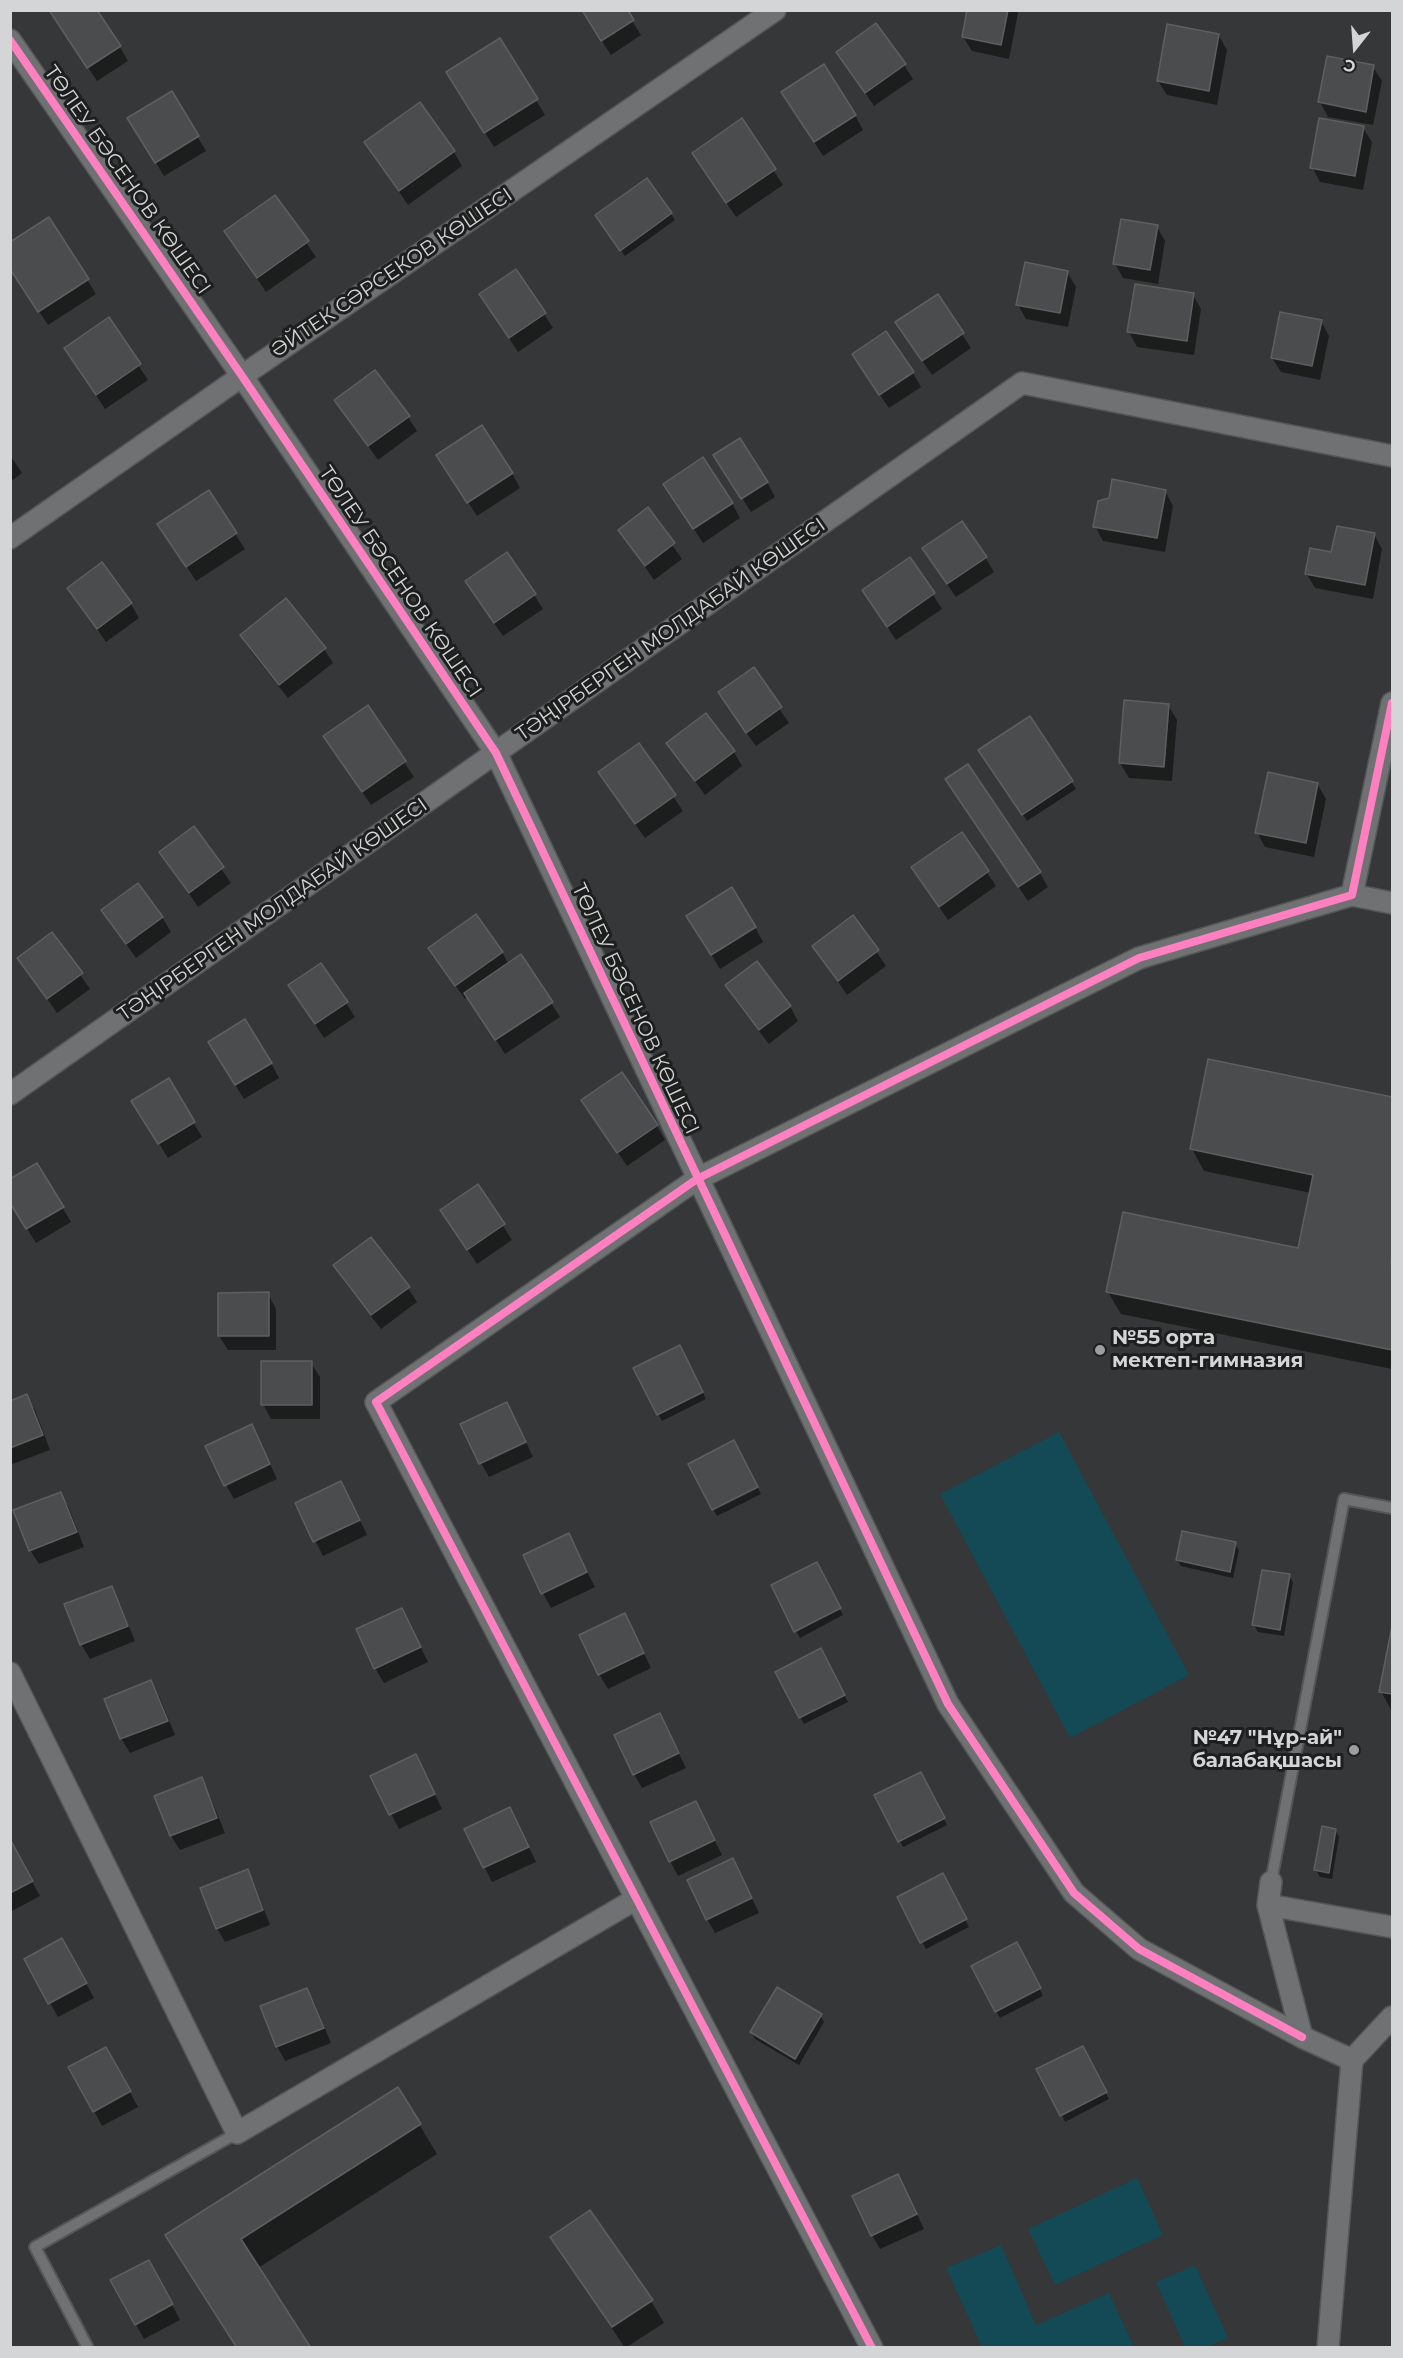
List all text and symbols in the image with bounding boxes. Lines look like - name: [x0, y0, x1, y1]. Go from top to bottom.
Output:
- north arrow: [1325, 18, 1385, 78]
- text: С: [1341, 55, 1358, 76]
- street label: ТӨЛЕУ БӘСЕНОВ КӨШЕСІ: [39, 61, 215, 299]
- street label: ӘЙТЕК СӘРСЕКОВ КӨШЕСІ: [267, 183, 517, 363]
- street label: ТӨЛЕУ БӘСЕНОВ КӨШЕСІ: [313, 462, 487, 702]
- street label: ТӘҢІРБЕРГЕН МОЛДАБАЙ КӨШЕСІ: [512, 513, 830, 747]
- street label: ТӘҢІРБЕРГЕН МОЛДАБАЙ КӨШЕСІ: [114, 793, 432, 1027]
- street label: ТӨЛЕУ БӘСЕНОВ КӨШЕСІ: [566, 880, 704, 1138]
- place label: №55 орта мектеп-гимназия: [1112, 1326, 1303, 1373]
- marker: №55 орта мектеп-гимназия: [1093, 1343, 1107, 1357]
- place label: №47 "Нұр-ай" балабақшасы: [1193, 1726, 1342, 1773]
- marker: №47 "Нұр-ай" балабақшасы: [1347, 1743, 1361, 1757]

